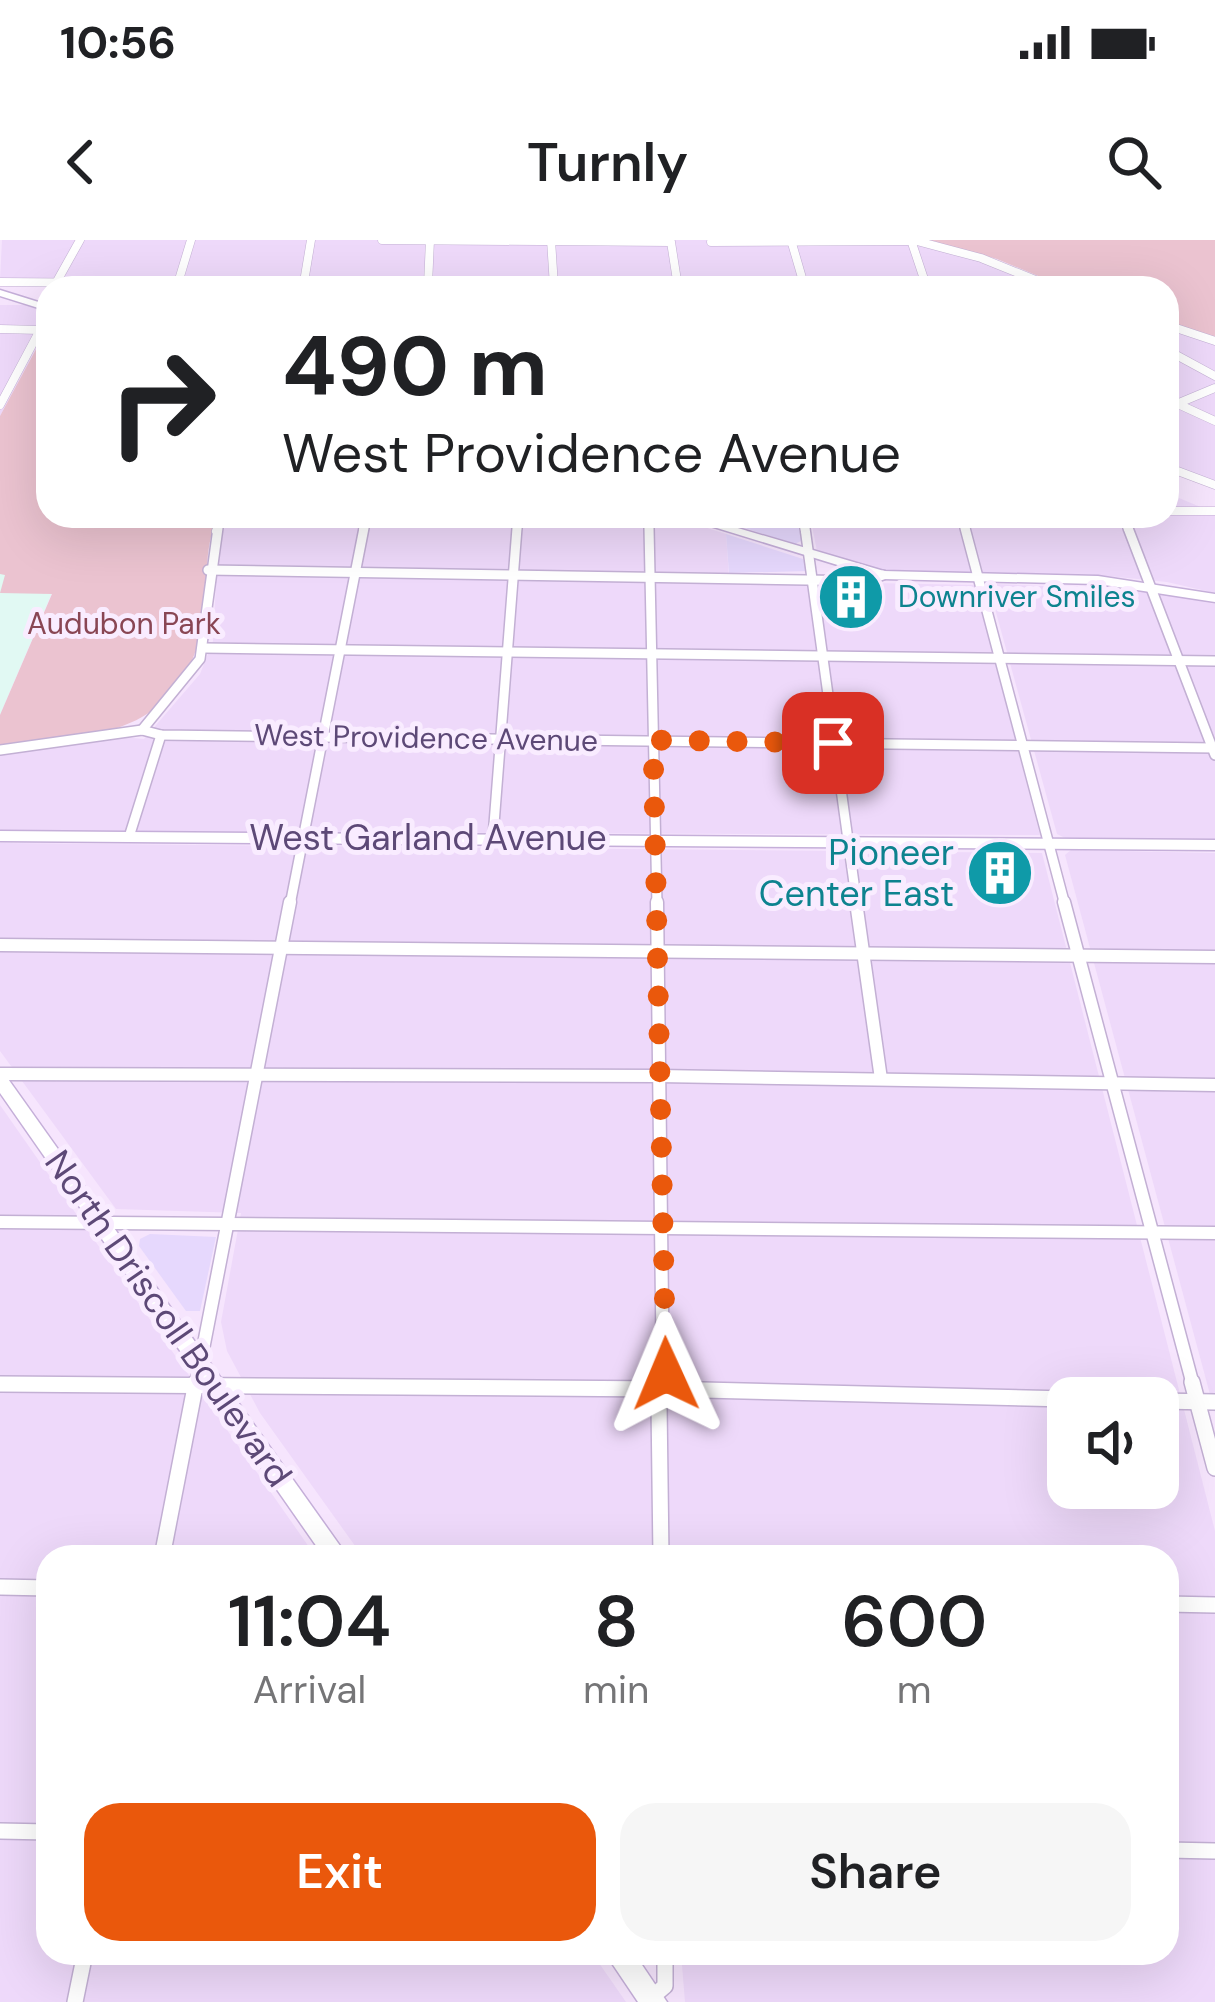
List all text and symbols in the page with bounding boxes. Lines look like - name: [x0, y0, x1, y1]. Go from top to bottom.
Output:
- text: 10:56: [60, 13, 176, 72]
- text: Turnly: [527, 127, 688, 198]
- icon: back: [48, 129, 114, 195]
- icon: search: [1101, 129, 1167, 195]
- text: 490 m: [282, 312, 548, 421]
- icon: right: [84, 324, 240, 480]
- text: West Providence Avenue: [282, 418, 901, 489]
- building icon: Downriver Smiles: [816, 562, 886, 632]
- place label: Downriver Smiles: [898, 577, 1136, 616]
- park label: Audubon Park: [27, 604, 221, 643]
- pin: [782, 692, 884, 794]
- icon: arrive: [800, 710, 866, 776]
- street label: West Providence Avenue: [254, 715, 598, 760]
- street label: West Garland Avenue: [249, 814, 607, 861]
- place label: Pioneer Center East: [759, 829, 954, 917]
- building icon: Pioneer Center East: [965, 838, 1035, 908]
- street label: North Driscoll Boulevard: [34, 1141, 303, 1496]
- position arrow: [603, 1311, 729, 1437]
- map controls: [1047, 1377, 1179, 1509]
- button: sound: [1047, 1377, 1179, 1509]
- text: 11:04: [228, 1575, 391, 1668]
- text: 8: [594, 1575, 639, 1668]
- text: 600: [841, 1575, 987, 1668]
- text: Arrival: [253, 1664, 366, 1715]
- text: min: [583, 1664, 649, 1715]
- text: m: [897, 1664, 932, 1715]
- button: Exit: [84, 1803, 596, 1941]
- button: Share: [620, 1803, 1131, 1941]

